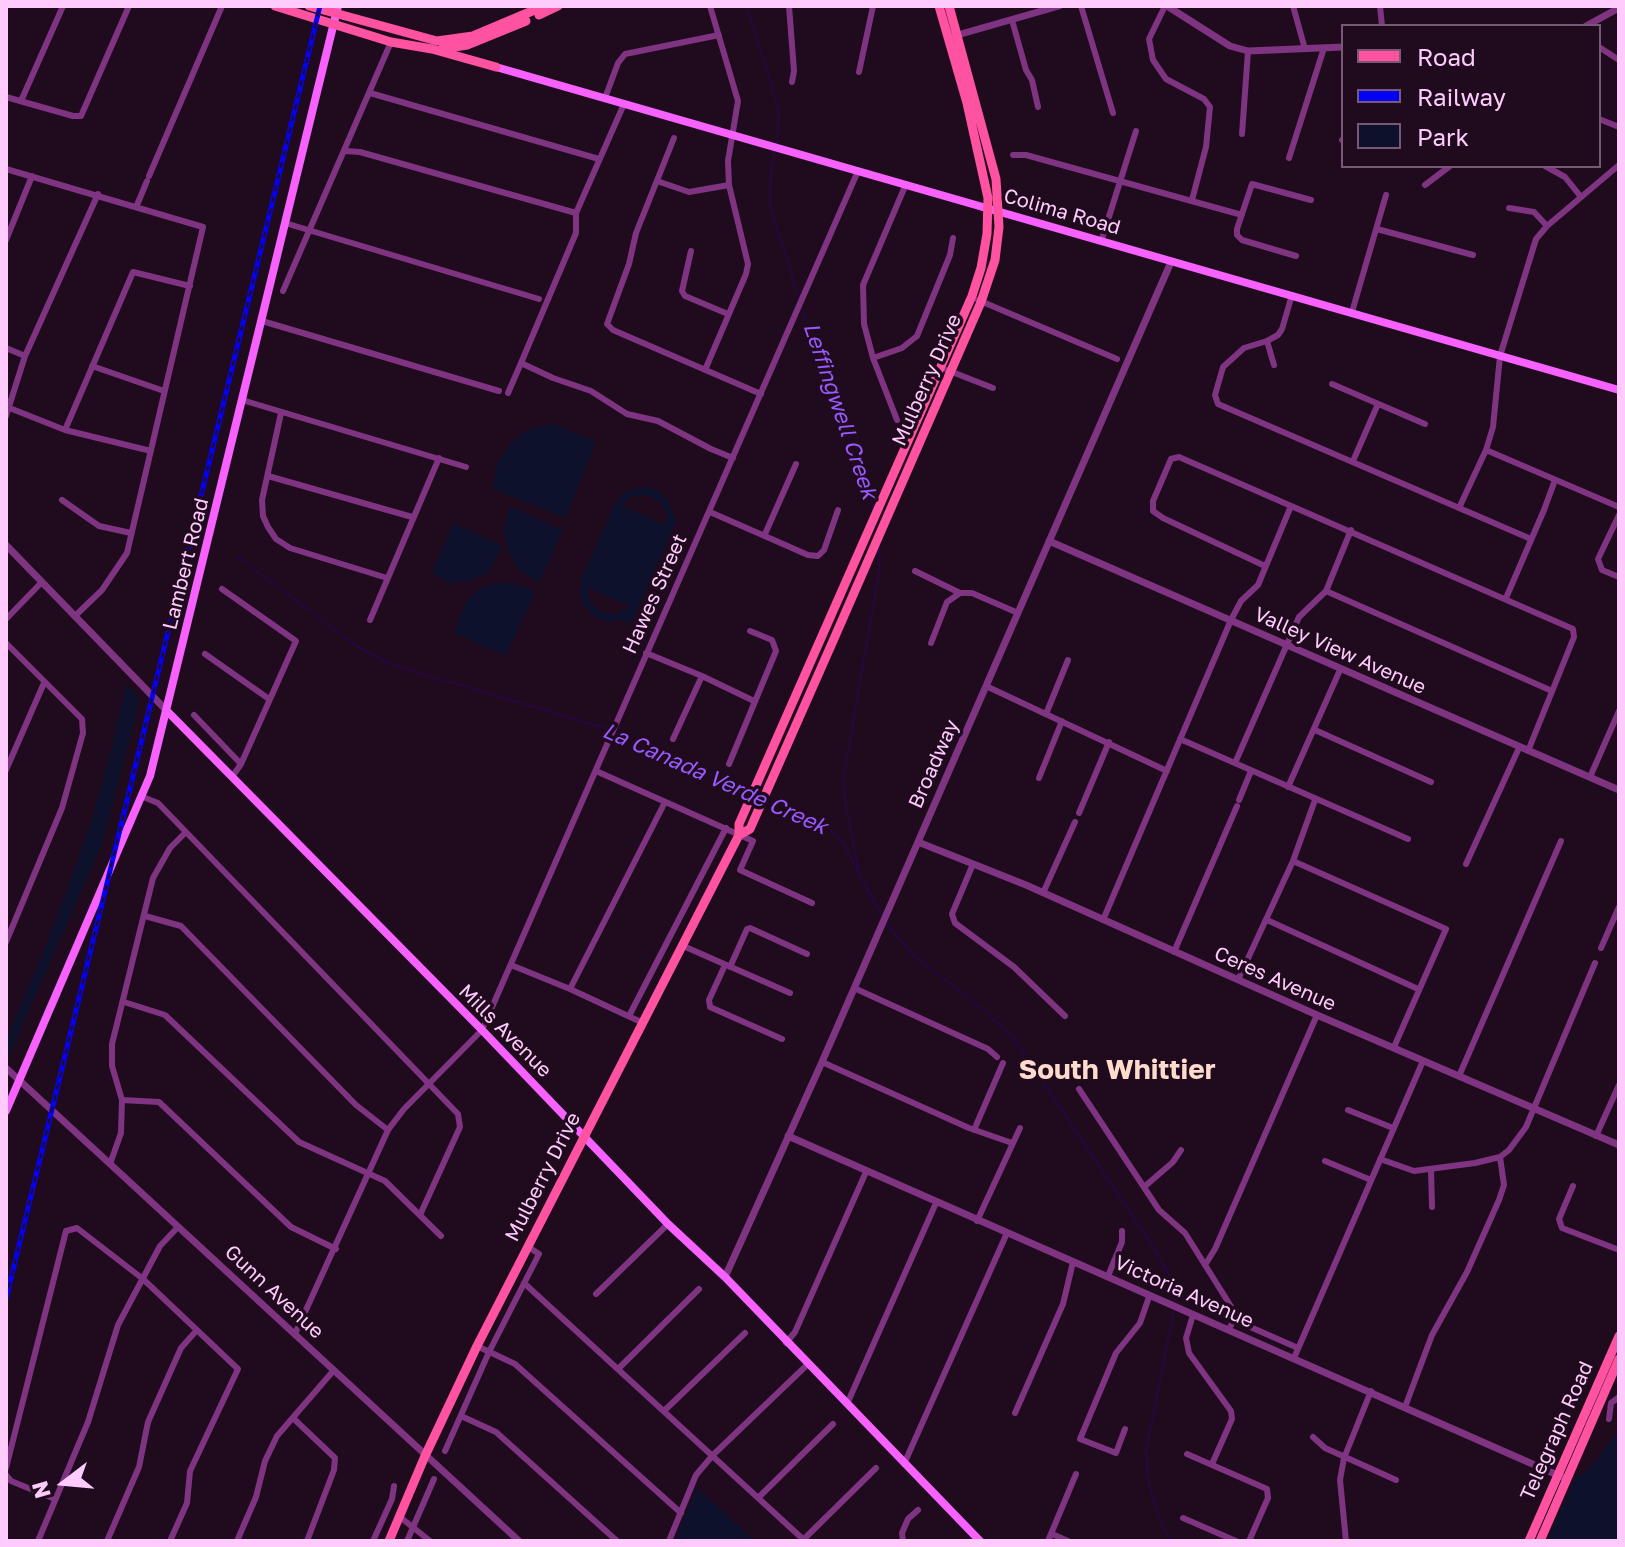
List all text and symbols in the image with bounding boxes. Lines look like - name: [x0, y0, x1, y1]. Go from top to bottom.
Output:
- legend: [1341, 24, 1601, 168]
- text: Road: [1417, 42, 1476, 71]
- text: Railway: [1417, 82, 1506, 111]
- text: Park: [1417, 122, 1469, 151]
- street label: Colima Road: [1001, 184, 1123, 240]
- street label: Mulberry Drive: [887, 310, 967, 450]
- water label: Leffingwell Creek: [797, 319, 883, 503]
- street label: Lambert Road: [158, 496, 214, 632]
- street label: Hawes Street: [618, 530, 692, 658]
- street label: Valley View Avenue: [1250, 602, 1430, 700]
- street label: Broadway: [904, 716, 964, 812]
- water label: La Canada Verde Creek: [599, 718, 831, 840]
- street label: Ceres Avenue: [1210, 941, 1340, 1017]
- street label: Mills Avenue: [454, 980, 556, 1082]
- district label: South Whittier: [1018, 1053, 1216, 1087]
- street label: Mulberry Drive: [500, 1108, 586, 1246]
- street label: Gunn Avenue: [220, 1240, 328, 1344]
- street label: Victoria Avenue: [1111, 1251, 1257, 1333]
- street label: Telegraph Road: [1516, 1358, 1598, 1504]
- north arrow: [24, 1443, 104, 1523]
- text: N: [25, 1478, 56, 1502]

